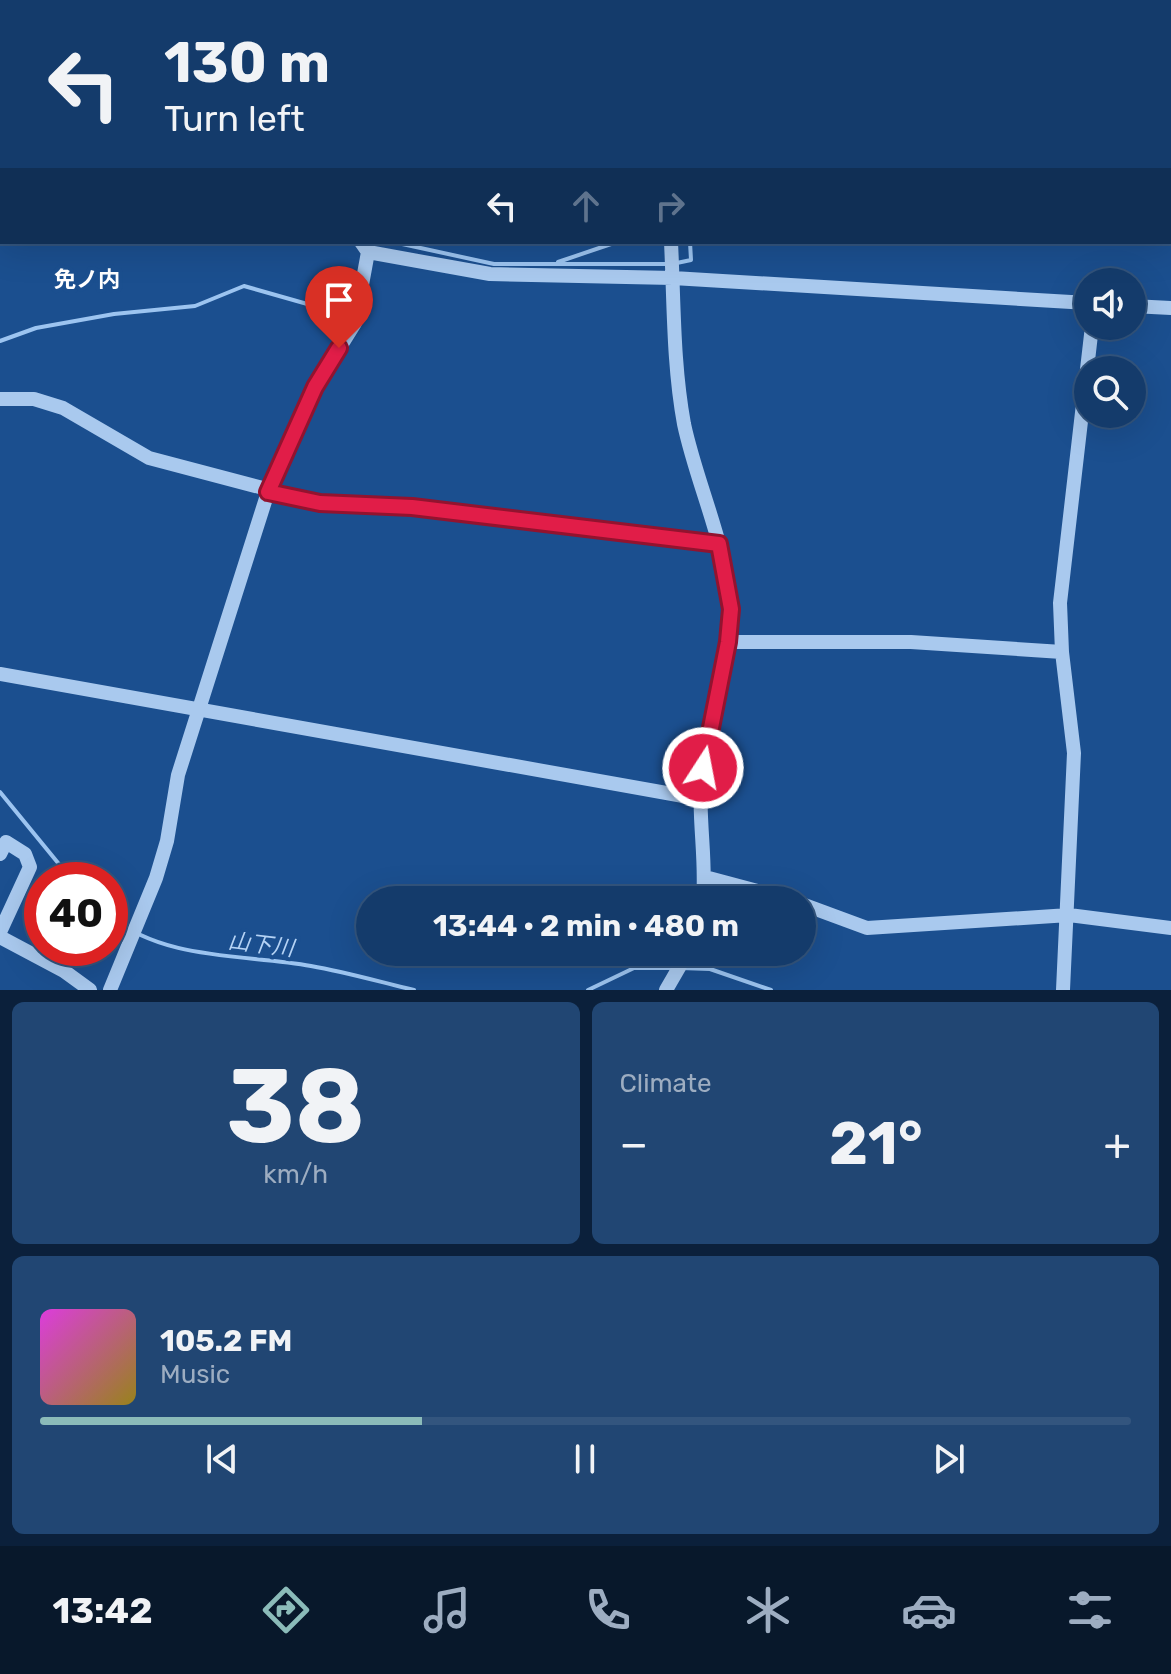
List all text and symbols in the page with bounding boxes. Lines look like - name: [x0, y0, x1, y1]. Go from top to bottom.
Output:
- text: 130 m: [164, 30, 330, 96]
- icon: left: [32, 32, 136, 136]
- text: Turn left: [164, 97, 305, 140]
- icon: left: [480, 184, 524, 228]
- icon: ahead: [564, 184, 608, 228]
- icon: right: [648, 184, 692, 228]
- district label: 免ノ内: [54, 266, 120, 293]
- pin: [305, 266, 373, 348]
- map controls: [1074, 268, 1146, 428]
- button: sound: [1074, 268, 1146, 340]
- icon: arrive: [317, 278, 361, 322]
- button: search: [1074, 356, 1146, 428]
- position arrow: [661, 726, 745, 810]
- speed limit sign: 40: [24, 862, 128, 966]
- text: 13:44 · 2 min · 480 m: [433, 908, 739, 944]
- water label: 山下川: [227, 927, 297, 962]
- text: 38: [226, 1045, 365, 1168]
- text: Climate: [620, 1068, 712, 1099]
- text: 21°: [829, 1108, 923, 1179]
- text: −: [620, 1118, 648, 1170]
- text: +: [1104, 1118, 1131, 1170]
- text: km/h: [263, 1159, 328, 1190]
- text: 105.2 FM: [160, 1323, 292, 1359]
- text: Music: [160, 1359, 230, 1390]
- icon: previous: [200, 1437, 244, 1481]
- icon: pause: [563, 1437, 607, 1481]
- icon: next: [927, 1437, 971, 1481]
- icon: directions: [258, 1582, 314, 1638]
- icon: music: [419, 1582, 475, 1638]
- icon: phone: [580, 1582, 636, 1638]
- icon: climate: [740, 1582, 796, 1638]
- icon: car: [901, 1582, 957, 1638]
- icon: filters: [1062, 1582, 1118, 1638]
- text: 13:42: [52, 1589, 153, 1632]

